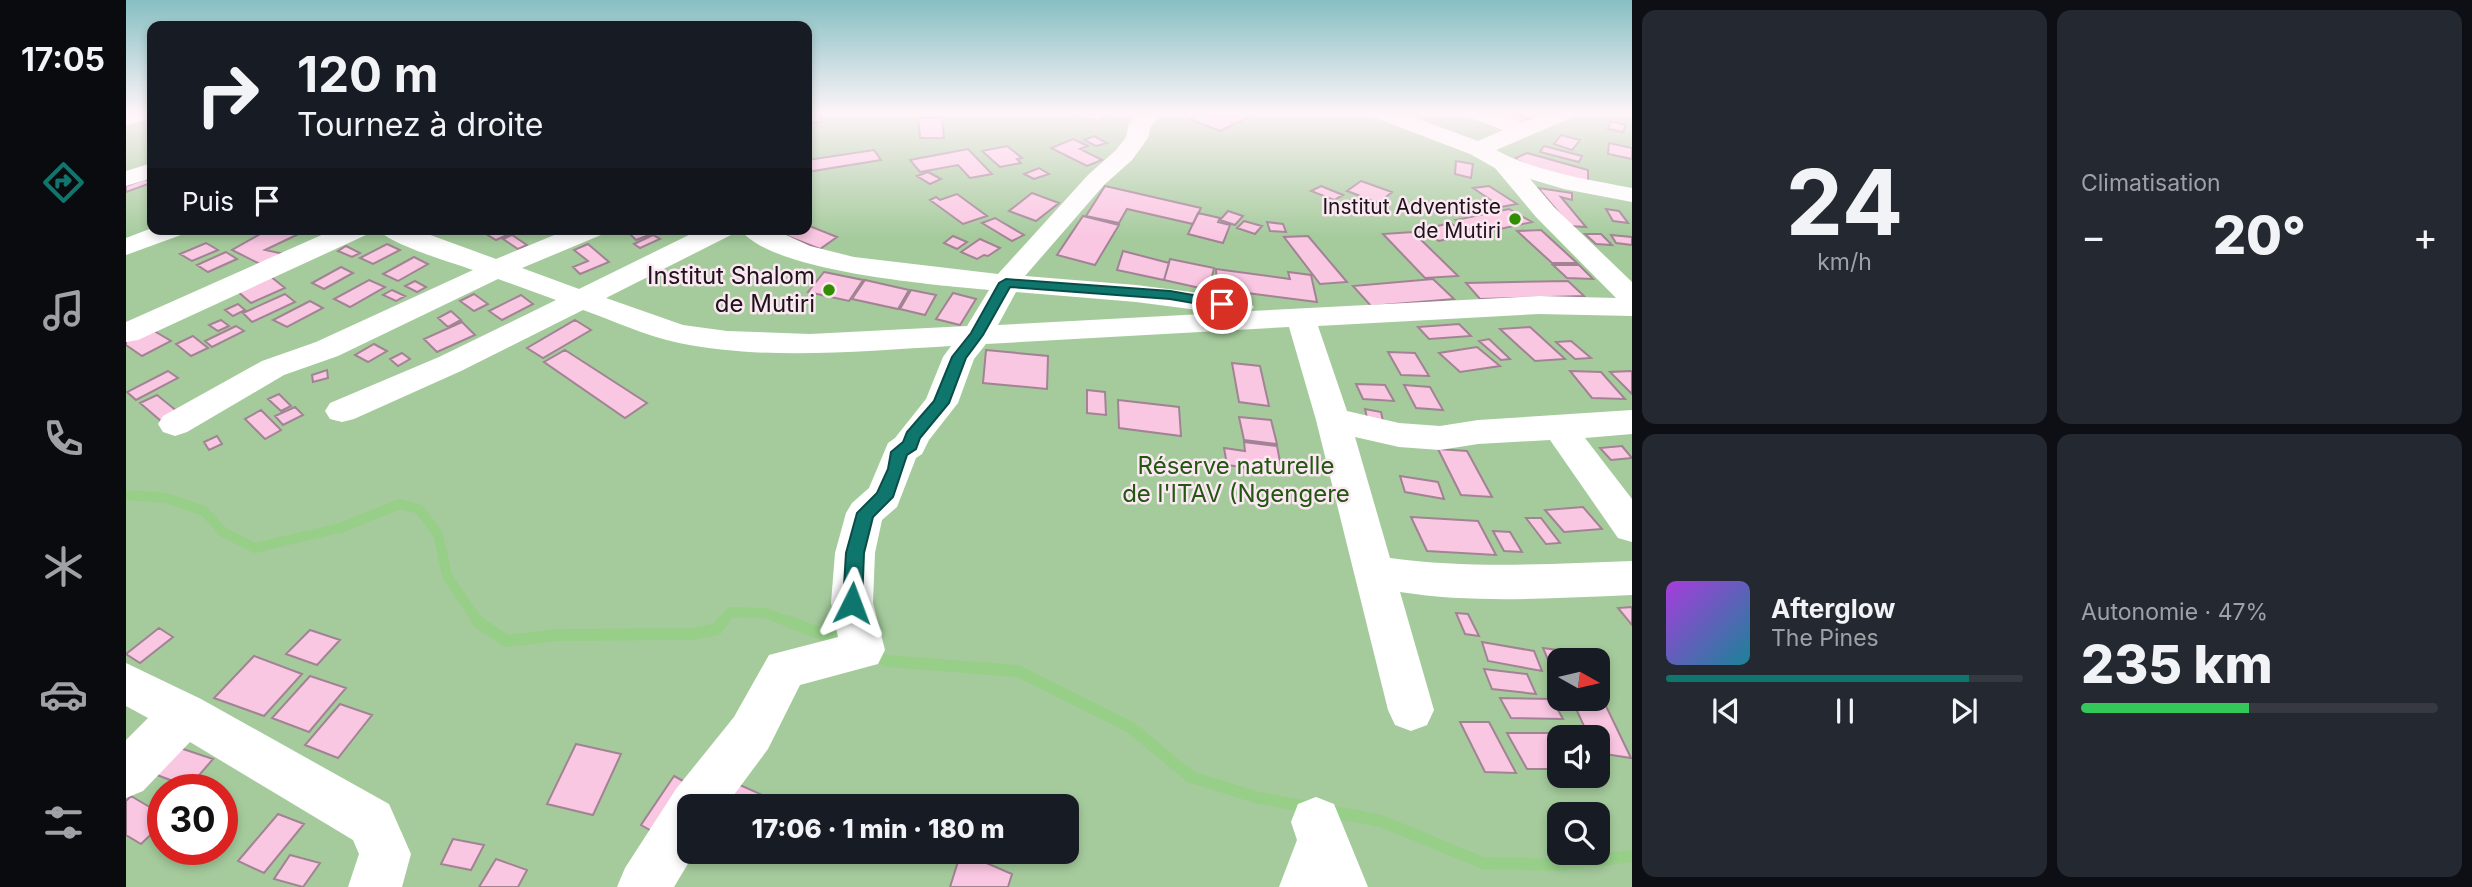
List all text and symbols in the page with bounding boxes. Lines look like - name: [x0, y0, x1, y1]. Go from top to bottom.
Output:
- text: 17:05: [21, 40, 105, 79]
- text: 120 m: [297, 45, 438, 104]
- icon: right: [182, 49, 273, 140]
- text: Tournez à droite: [297, 105, 543, 144]
- text: 24: [1786, 147, 1903, 257]
- icon: directions: [39, 158, 88, 207]
- text: Climatisation: [2081, 169, 2221, 197]
- icon: arrive: [248, 182, 286, 220]
- text: Puis: [182, 186, 234, 217]
- place label: Institut Adventiste de Mutiri: [1322, 194, 1501, 243]
- text: 20°: [2213, 204, 2306, 267]
- marker: Institut Adventiste de Mutiri: [1507, 211, 1523, 227]
- text: −: [2081, 213, 2106, 259]
- text: +: [2413, 213, 2438, 259]
- text: km/h: [1817, 248, 1872, 276]
- place label: Institut Shalom de Mutiri: [647, 261, 815, 318]
- pin: [1192, 274, 1252, 334]
- marker: Institut Shalom de Mutiri: [821, 282, 837, 298]
- icon: arrive: [1203, 285, 1241, 323]
- icon: music: [39, 286, 88, 335]
- icon: phone: [39, 414, 88, 463]
- park label: Réserve naturelle de l'ITAV (Ngengere: [1122, 451, 1350, 508]
- icon: climate: [39, 542, 88, 591]
- position arrow: [815, 566, 889, 640]
- text: Afterglow: [1771, 593, 1895, 624]
- text: Autonomie · 47%: [2081, 598, 2268, 626]
- text: The Pines: [1771, 624, 1879, 652]
- text: 235 km: [2081, 633, 2273, 696]
- north arrow: [1547, 648, 1610, 710]
- map controls: [1547, 648, 1610, 865]
- icon: car: [39, 670, 88, 719]
- icon: previous: [1707, 692, 1745, 730]
- icon: pause: [1826, 692, 1864, 730]
- icon: next: [1945, 692, 1983, 730]
- button: sound: [1547, 725, 1610, 788]
- speed limit sign: 30: [147, 774, 238, 865]
- icon: filters: [39, 798, 88, 847]
- button: search: [1547, 802, 1610, 865]
- text: 17:06 · 1 min · 180 m: [751, 813, 1005, 844]

